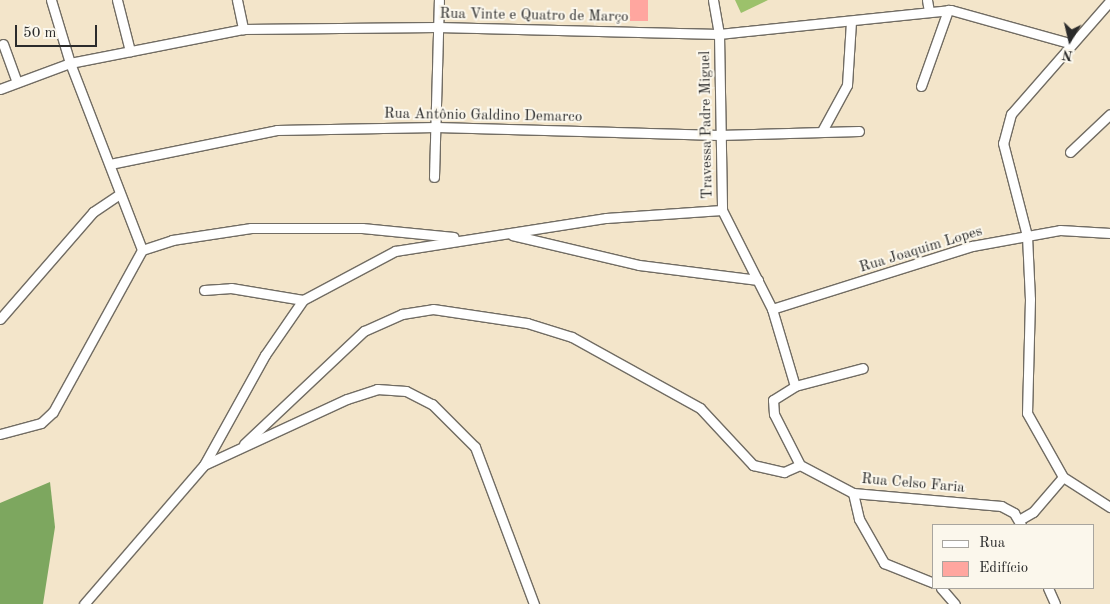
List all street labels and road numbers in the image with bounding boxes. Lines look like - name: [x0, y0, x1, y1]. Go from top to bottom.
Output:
- street label: Rua Vinte e Quatro de Março: [439, 5, 629, 27]
- street label: Travessa Padre Miguel: [697, 51, 717, 199]
- street label: Rua Antônio Galdino Demarco: [384, 105, 582, 127]
- street label: Rua Joaquim Lopes: [857, 223, 985, 277]
- street label: Rua Celso Faria: [861, 471, 965, 497]

